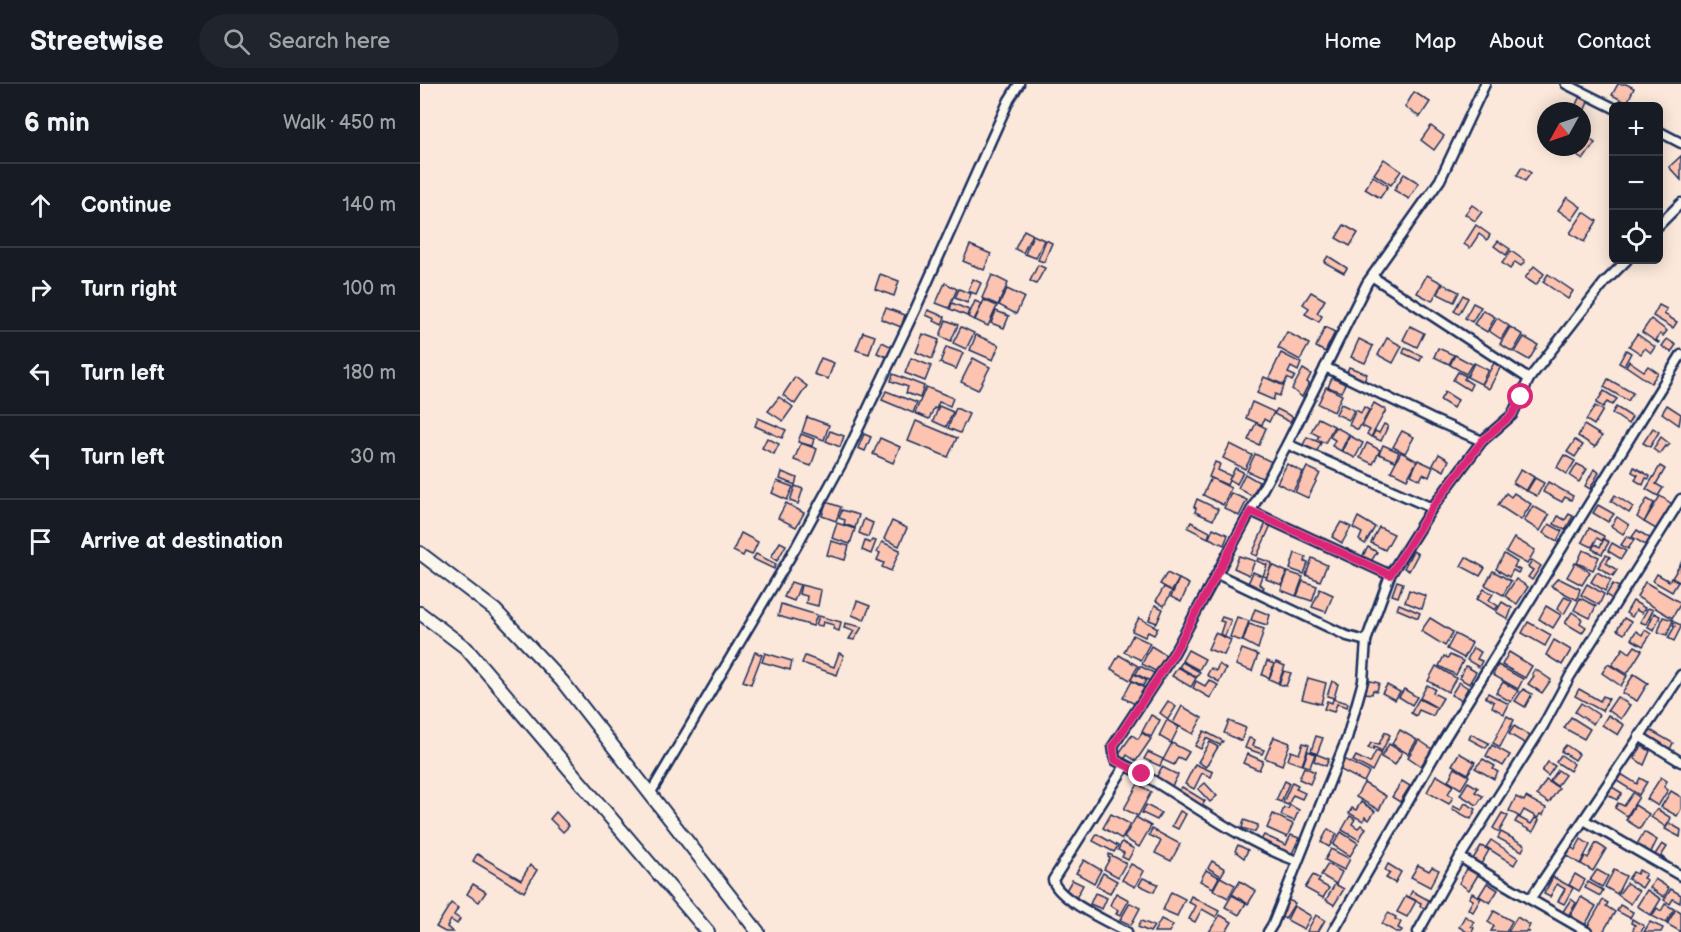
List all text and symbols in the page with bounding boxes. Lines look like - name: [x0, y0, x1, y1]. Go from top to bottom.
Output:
- search box: [199, 14, 619, 68]
- text: Streetwise: [30, 25, 163, 58]
- icon: search: [220, 25, 253, 58]
- text: Search here: [268, 28, 390, 55]
- text: Home: [1324, 29, 1381, 54]
- text: Map: [1414, 29, 1456, 54]
- text: About: [1489, 29, 1544, 54]
- text: Contact: [1577, 29, 1651, 54]
- north arrow: [1537, 102, 1591, 156]
- map controls: [1609, 102, 1663, 264]
- button: +: [1609, 102, 1663, 156]
- text: 6 min: [24, 108, 90, 139]
- text: Walk · 450 m: [283, 111, 396, 135]
- button: −: [1609, 156, 1663, 210]
- icon: ahead: [24, 189, 57, 222]
- text: Continue: [81, 192, 171, 219]
- text: 140 m: [342, 193, 396, 217]
- button: locate: [1609, 210, 1663, 264]
- icon: right: [24, 273, 57, 306]
- text: Turn right: [81, 276, 177, 303]
- text: 100 m: [343, 277, 396, 301]
- icon: left: [24, 357, 57, 390]
- text: Turn left: [81, 360, 165, 387]
- text: 180 m: [343, 361, 396, 385]
- route start: [1507, 383, 1533, 409]
- icon: left: [24, 441, 57, 474]
- text: Turn left: [81, 444, 165, 471]
- text: 30 m: [350, 445, 396, 469]
- icon: arrive: [24, 525, 57, 558]
- text: Arrive at destination: [81, 528, 283, 555]
- route end: [1128, 760, 1154, 786]

